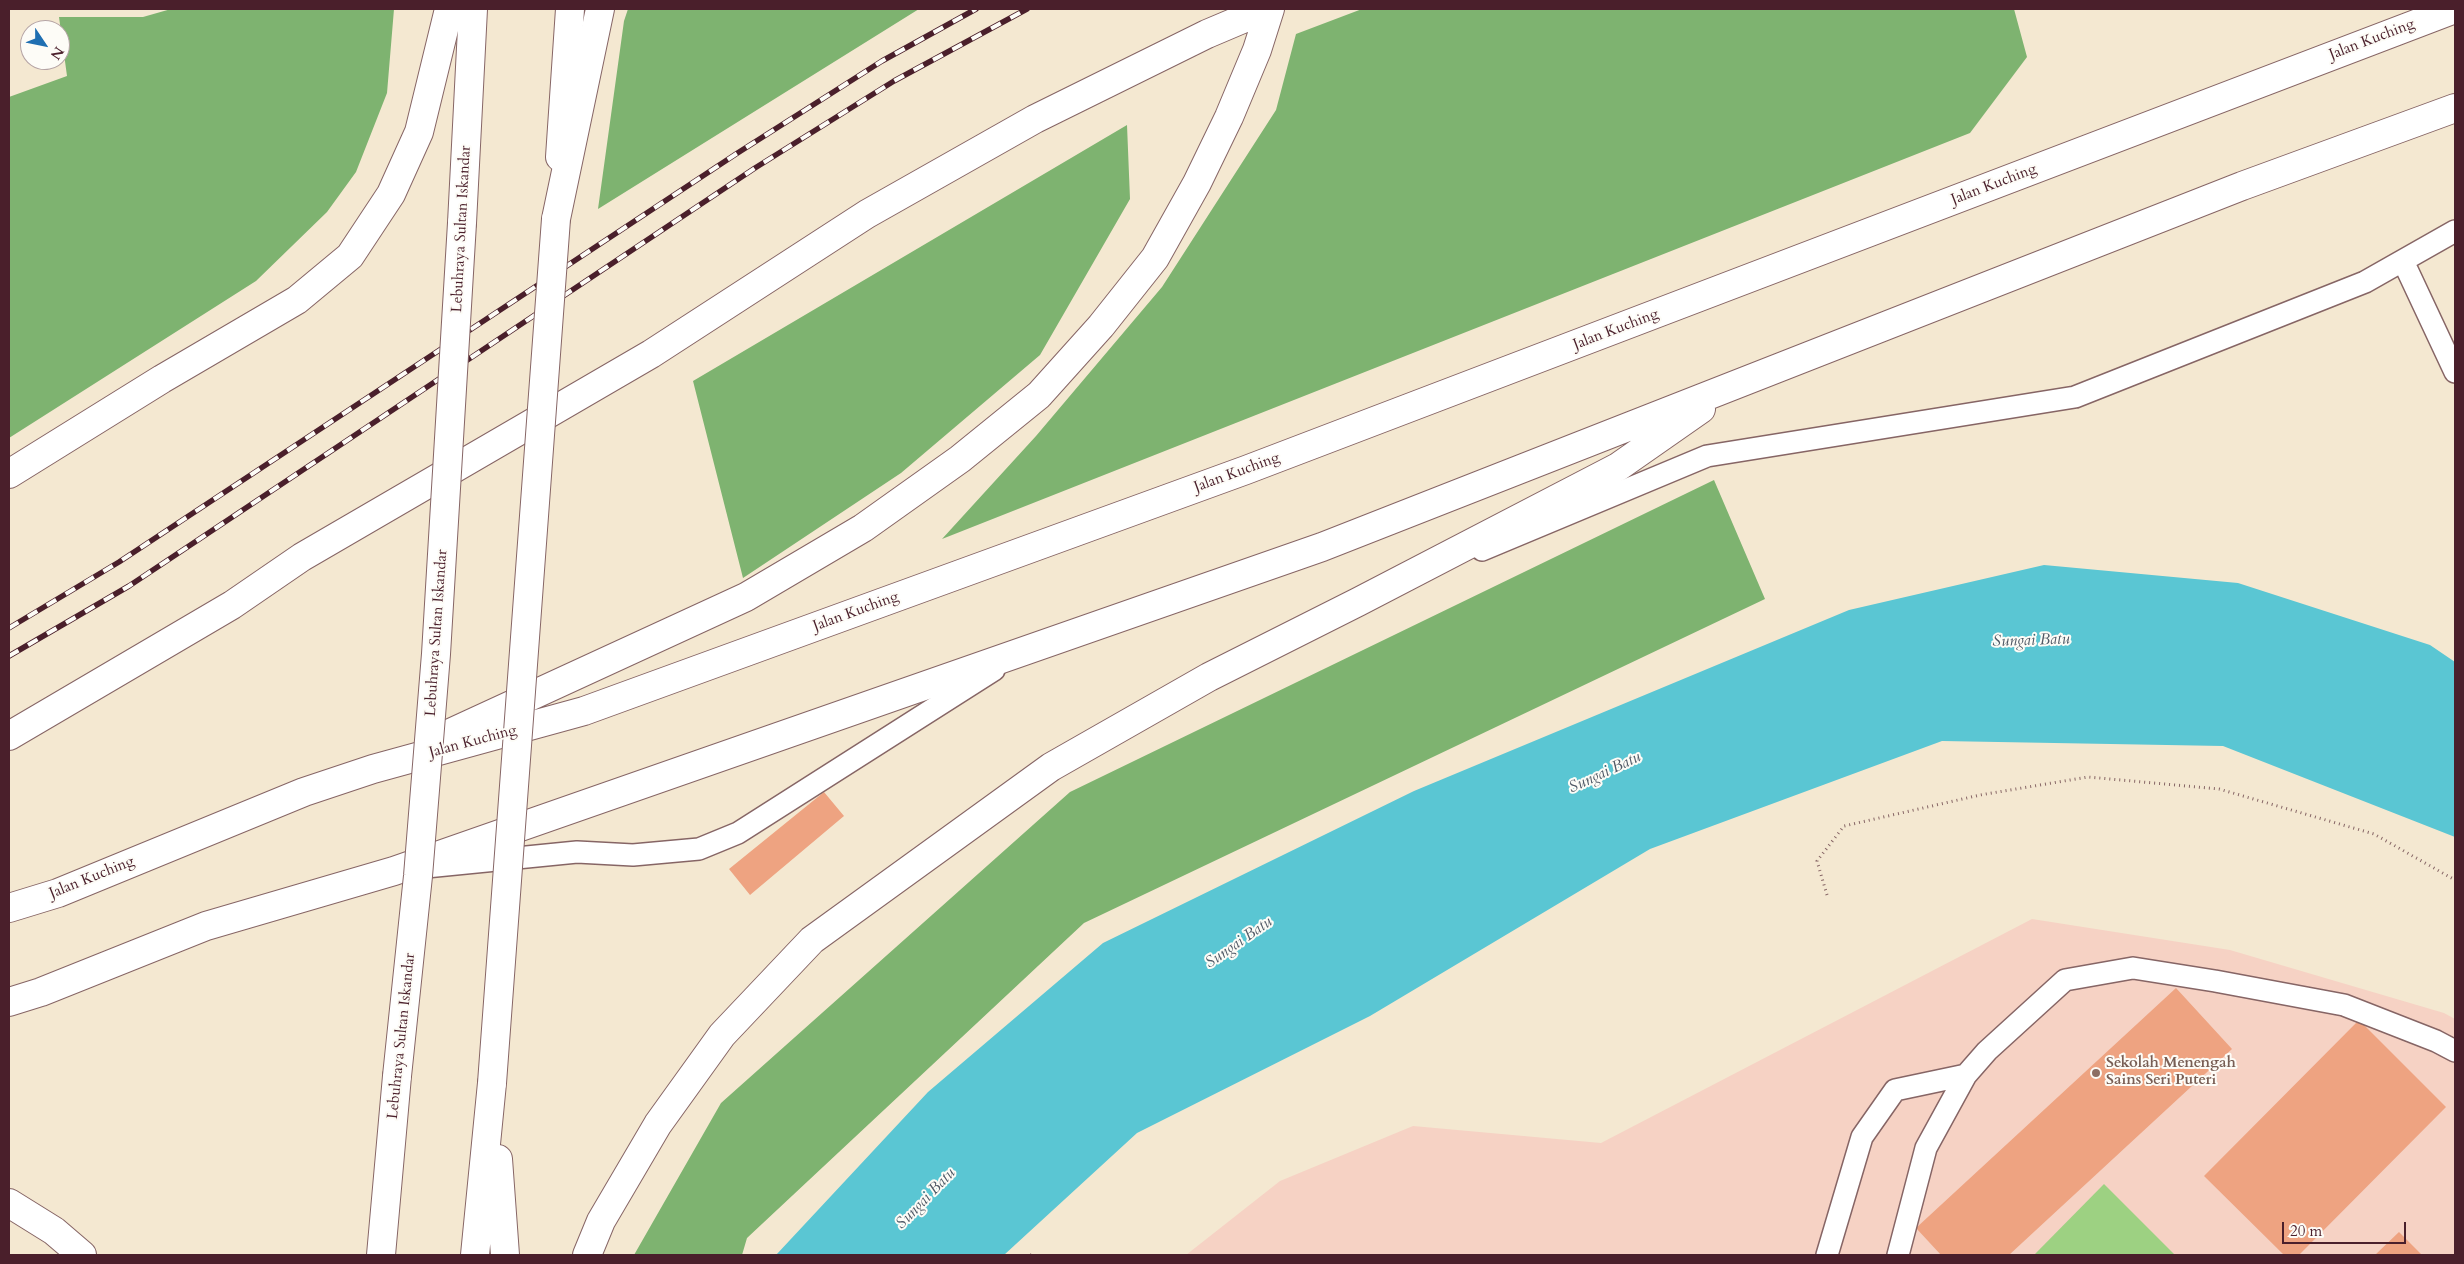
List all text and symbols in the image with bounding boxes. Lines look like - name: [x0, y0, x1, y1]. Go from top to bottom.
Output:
- street label: Jalan Kuching: [2327, 15, 2417, 65]
- north arrow: [20, 20, 70, 70]
- text: N: [46, 43, 68, 63]
- street label: Lebuhraya Sultan Iskandar: [449, 145, 475, 313]
- street label: Jalan Kuching: [1949, 160, 2039, 210]
- street label: Jalan Kuching: [1571, 305, 1661, 355]
- street label: Jalan Kuching: [1192, 449, 1282, 497]
- street label: Lebuhraya Sultan Iskandar: [422, 549, 452, 717]
- street label: Jalan Kuching: [811, 588, 901, 636]
- water label: Sungai Batu: [1992, 630, 2070, 652]
- street label: Jalan Kuching: [427, 722, 519, 762]
- water label: Sungai Batu: [1566, 748, 1644, 798]
- street label: Jalan Kuching: [47, 853, 137, 903]
- water label: Sungai Batu: [1202, 913, 1276, 973]
- street label: Lebuhraya Sultan Iskandar: [384, 952, 420, 1120]
- place label: Sekolah Menengah Sains Seri Puteri: [2106, 1055, 2236, 1090]
- marker: Sekolah Menengah Sains Seri Puteri: [2090, 1067, 2102, 1079]
- water label: Sungai Batu: [892, 1164, 960, 1234]
- scale bar: [2284, 1212, 2408, 1244]
- text: 20 m: [2290, 1221, 2322, 1241]

